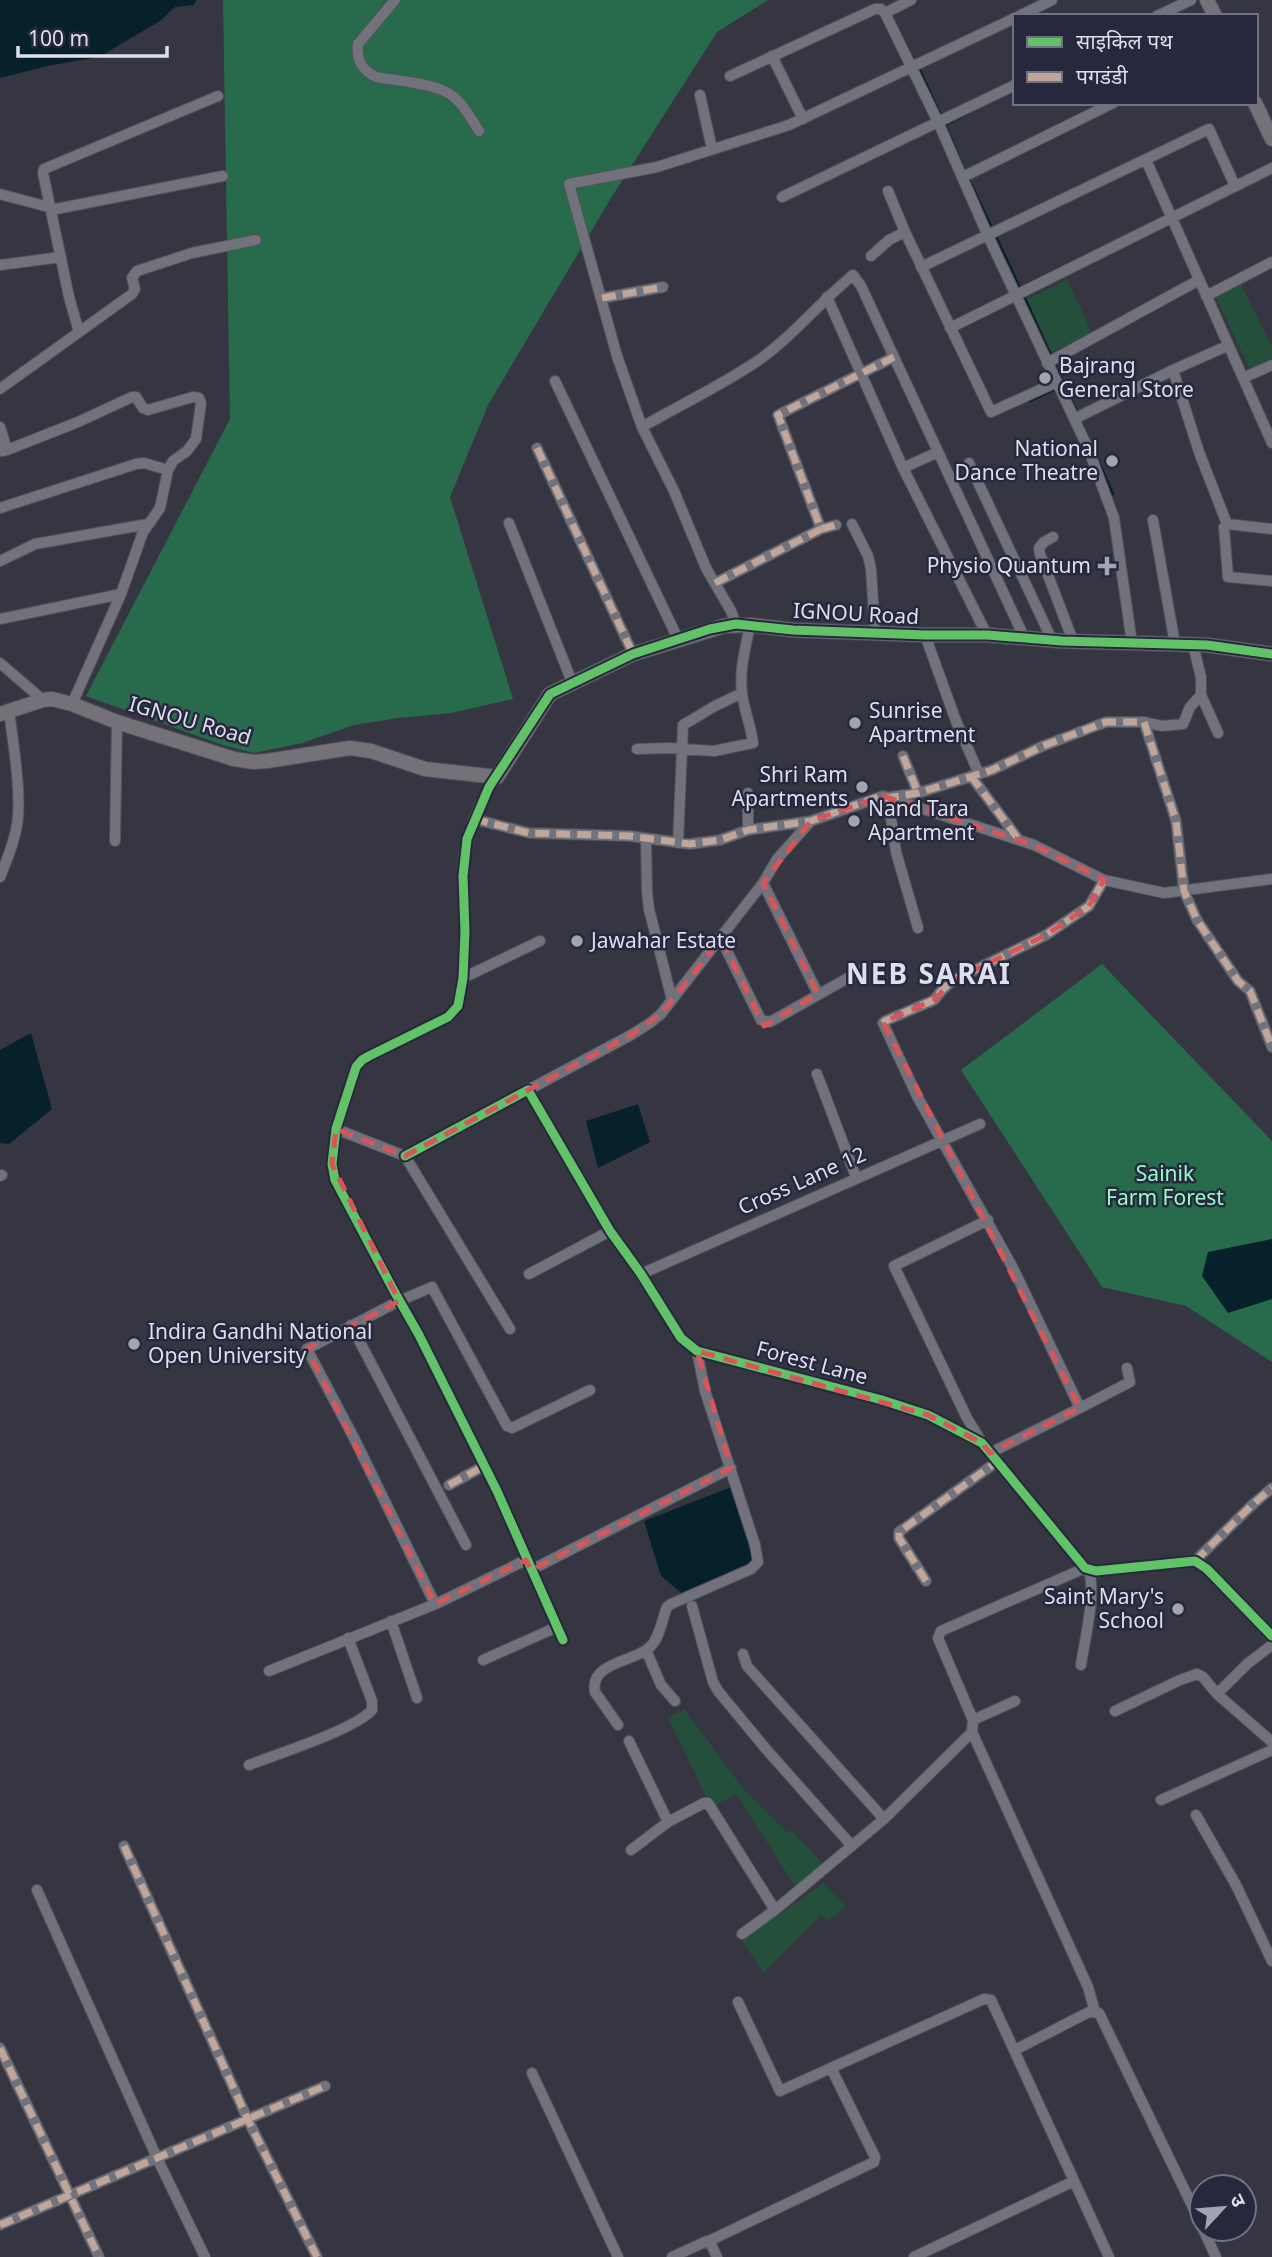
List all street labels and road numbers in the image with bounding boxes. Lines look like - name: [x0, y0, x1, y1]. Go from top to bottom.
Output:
- street label: IGNOU Road: [792, 596, 920, 630]
- street label: IGNOU Road: [126, 689, 255, 751]
- street label: Cross Lane 12: [733, 1139, 870, 1221]
- street label: Forest Lane: [753, 1334, 871, 1390]

